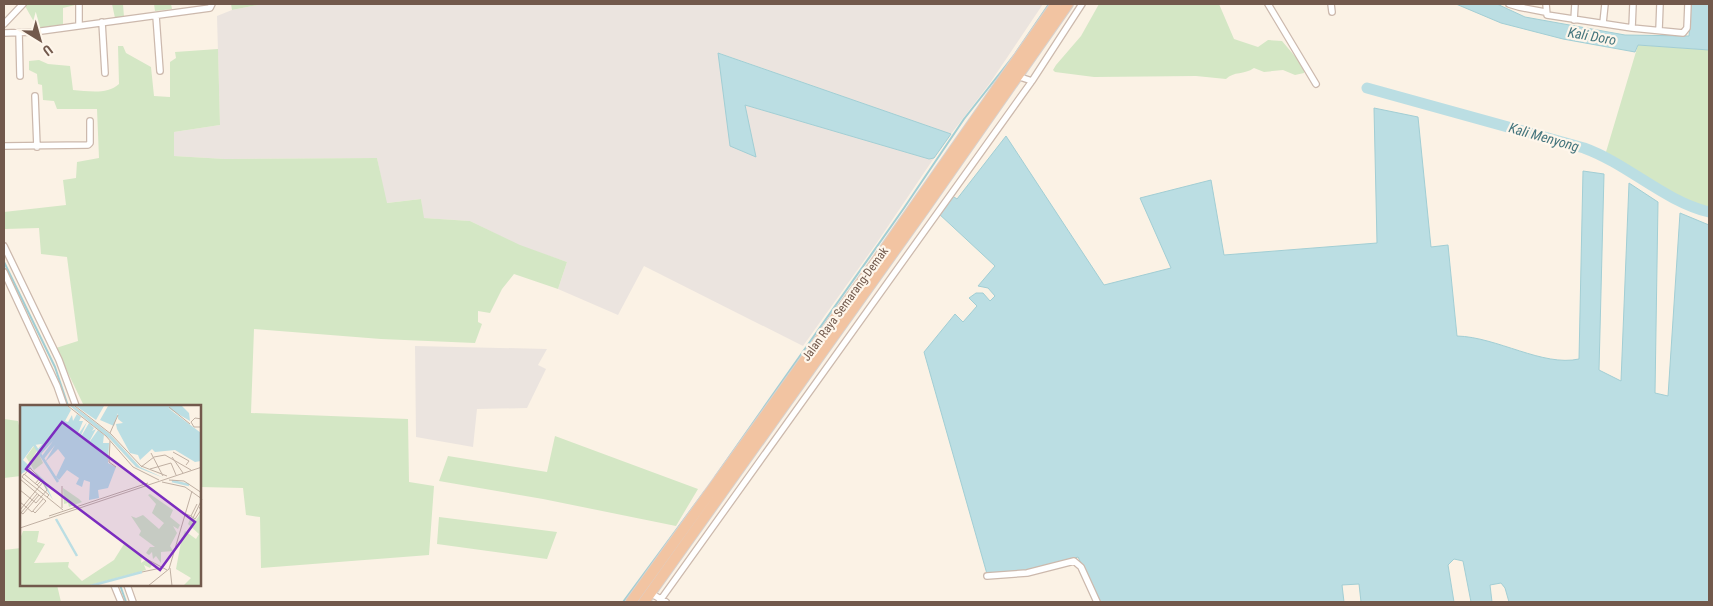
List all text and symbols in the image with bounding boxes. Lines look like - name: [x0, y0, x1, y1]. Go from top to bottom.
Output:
- north arrow: [15, 15, 65, 65]
- water label: Kali Doro: [1567, 24, 1618, 48]
- text: U: [40, 42, 56, 59]
- water label: Kali Menyong: [1507, 119, 1581, 155]
- street label: Jalan Raya Semarang-Demak: [799, 244, 891, 364]
- inset map: [20, 405, 201, 586]

